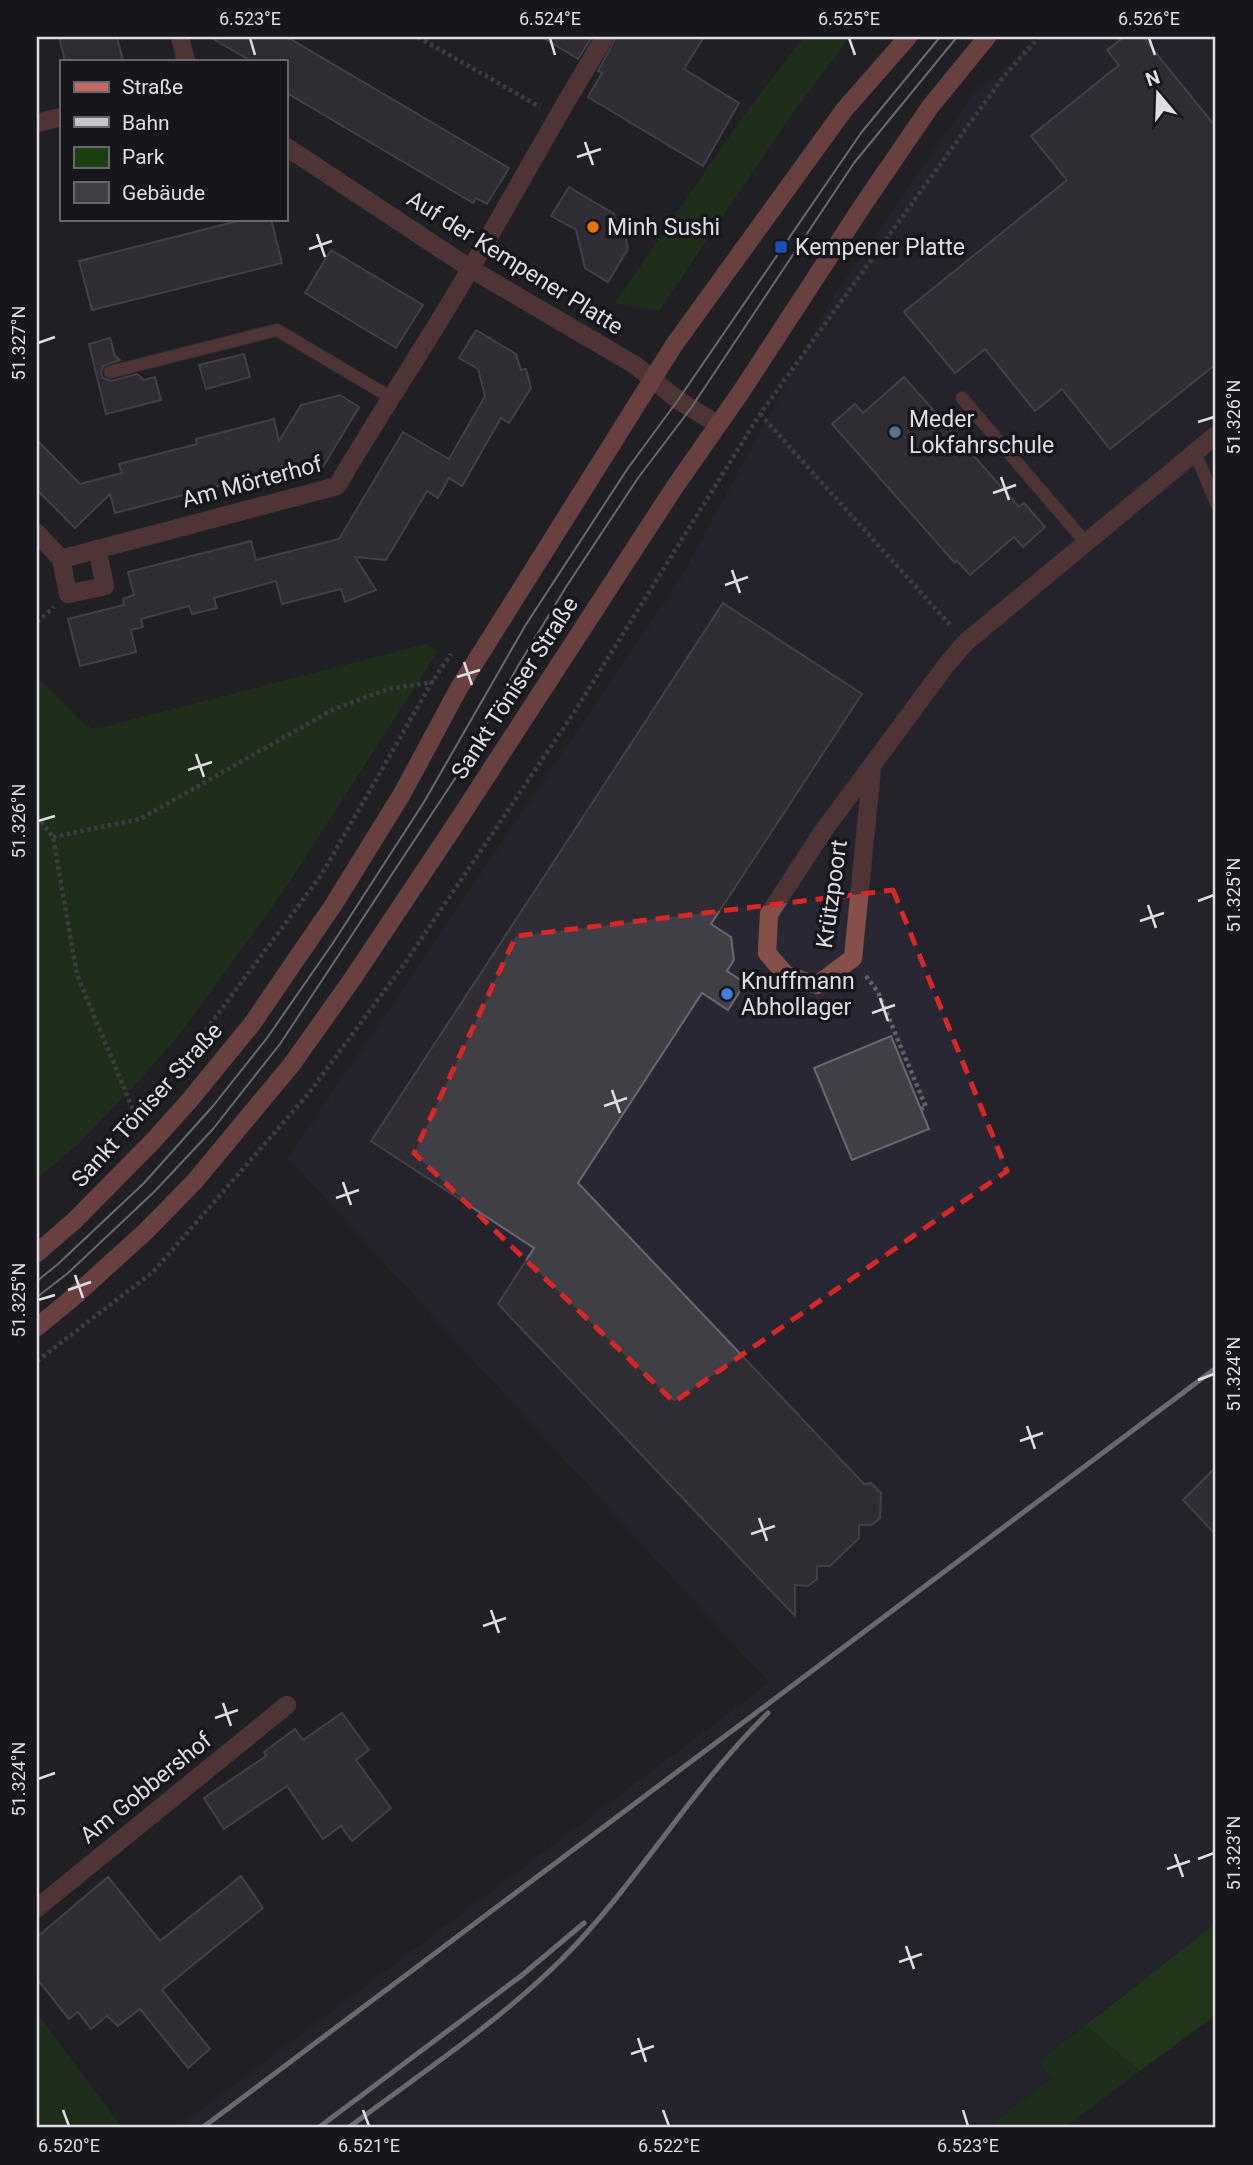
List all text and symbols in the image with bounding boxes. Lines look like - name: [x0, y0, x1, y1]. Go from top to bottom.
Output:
- text: 6.523°E: [219, 8, 281, 29]
- text: 6.524°E: [519, 8, 581, 29]
- text: 6.525°E: [818, 8, 880, 29]
- text: 6.526°E: [1118, 8, 1180, 29]
- legend: [60, 60, 287, 220]
- north arrow: [1124, 60, 1194, 130]
- text: N: [1143, 65, 1163, 91]
- text: Straße: [122, 75, 183, 99]
- text: Bahn: [122, 111, 170, 135]
- text: Park: [122, 145, 165, 169]
- text: Gebäude: [122, 181, 205, 205]
- street label: Auf der Kempener Platte: [402, 185, 628, 341]
- place label: Minh Sushi: [607, 214, 720, 241]
- marker: Minh Sushi: [585, 219, 601, 235]
- place label: Kempener Platte: [795, 234, 965, 261]
- marker: Kempener Platte: [773, 239, 789, 255]
- text: 51.327°N: [8, 306, 29, 380]
- text: 51.326°N: [1223, 380, 1244, 454]
- place label: Meder Lokfahrschule: [909, 406, 1054, 459]
- marker: Meder Lokfahrschule: [887, 424, 903, 440]
- street label: Am Mörterhof: [179, 450, 326, 514]
- street label: Sankt Töniser Straße: [446, 592, 584, 784]
- text: 51.326°N: [8, 784, 29, 858]
- street label: Krützpoort: [811, 838, 853, 950]
- text: 51.325°N: [1223, 858, 1244, 932]
- place label: Knuffmann Abhollager: [741, 968, 855, 1021]
- marker: Knuffmann Abhollager: [719, 986, 735, 1002]
- street label: Sankt Töniser Straße: [66, 1017, 228, 1193]
- text: 51.325°N: [8, 1263, 29, 1337]
- text: 51.324°N: [1223, 1337, 1244, 1411]
- street label: Am Gobbershof: [75, 1726, 218, 1849]
- text: 51.324°N: [8, 1742, 29, 1816]
- text: 51.323°N: [1223, 1816, 1244, 1890]
- text: 6.520°E: [38, 2135, 100, 2156]
- text: 6.521°E: [338, 2135, 400, 2156]
- text: 6.522°E: [638, 2135, 700, 2156]
- text: 6.523°E: [937, 2135, 999, 2156]

